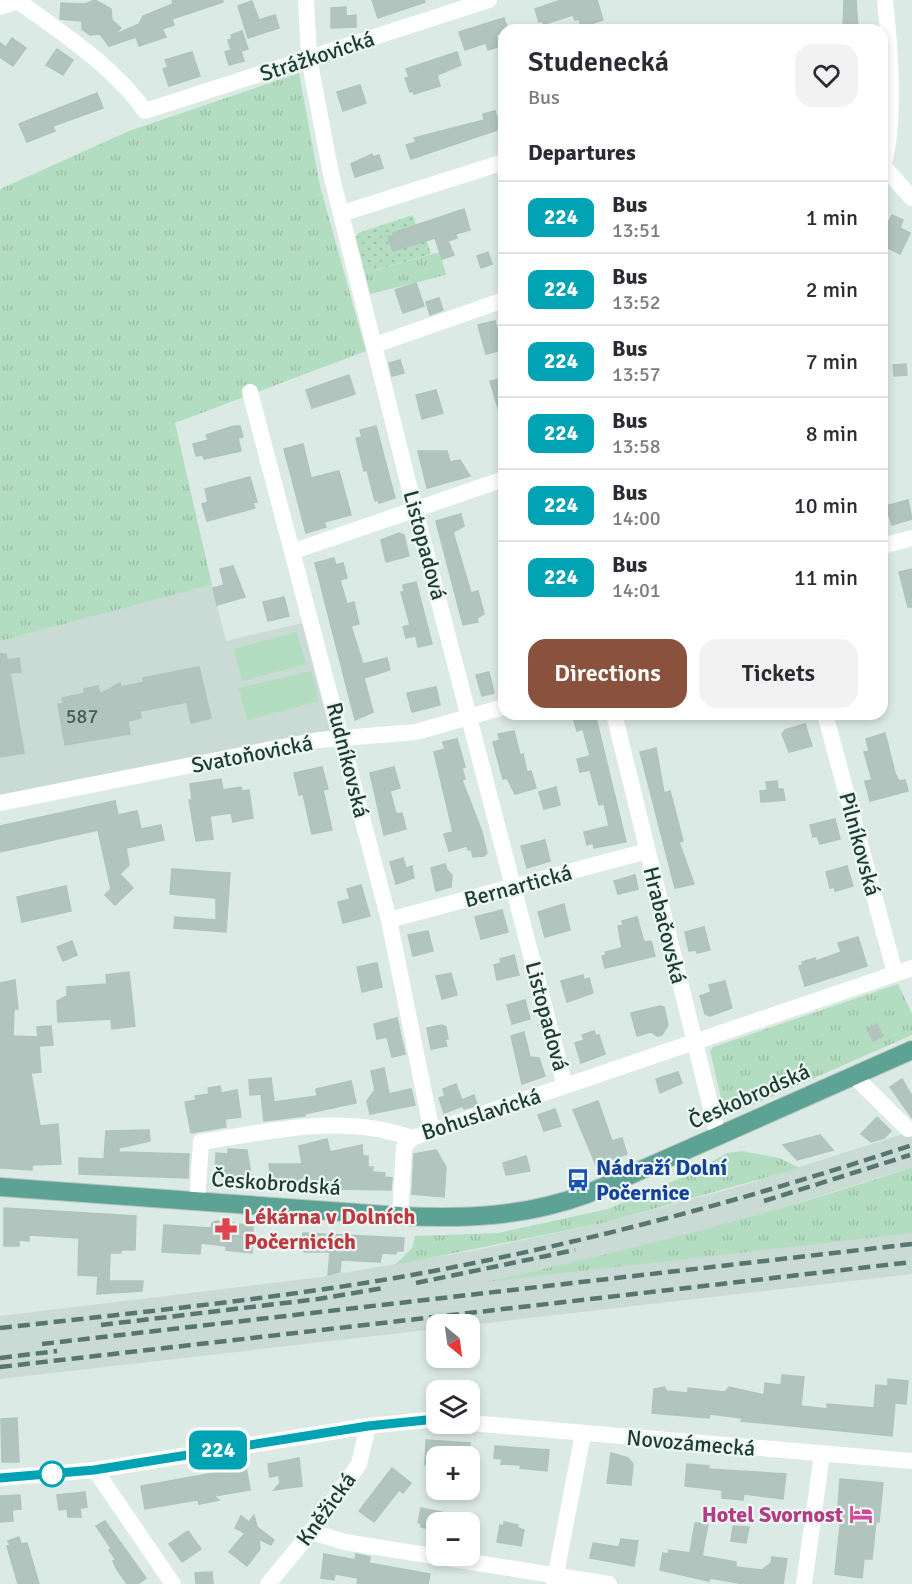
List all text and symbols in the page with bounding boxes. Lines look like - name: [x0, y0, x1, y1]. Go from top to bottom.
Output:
- street label: Strážkovická: [256, 25, 378, 87]
- button: heart: [795, 44, 858, 107]
- text: Studenecká: [528, 45, 669, 79]
- text: Bus: [528, 85, 560, 110]
- text: Departures: [528, 139, 636, 166]
- text: Bus: [612, 191, 647, 218]
- text: 224: [544, 204, 578, 230]
- text: 1 min: [806, 204, 858, 231]
- text: 13:51: [612, 218, 661, 243]
- text: Bus: [612, 263, 647, 290]
- text: 224: [544, 276, 578, 302]
- text: 2 min: [806, 276, 858, 303]
- text: 13:52: [612, 290, 661, 315]
- text: Bus: [612, 335, 647, 362]
- text: 224: [544, 348, 578, 374]
- text: 7 min: [806, 348, 858, 375]
- text: 13:57: [612, 362, 661, 387]
- text: Bus: [612, 407, 647, 434]
- text: 224: [544, 420, 578, 446]
- text: 8 min: [806, 420, 858, 447]
- text: 13:58: [612, 434, 661, 459]
- text: Bus: [612, 479, 647, 506]
- street label: Listopadová: [397, 487, 453, 603]
- text: 224: [544, 492, 578, 518]
- text: 10 min: [794, 492, 858, 519]
- text: 14:00: [612, 506, 661, 531]
- text: Bus: [612, 551, 647, 578]
- text: 224: [544, 564, 578, 590]
- text: 11 min: [794, 564, 858, 591]
- text: 14:01: [612, 578, 661, 603]
- button: Directions: [528, 639, 687, 708]
- button: Tickets: [699, 639, 858, 708]
- street label: Rudníkovská: [321, 699, 375, 821]
- house number: 587: [66, 704, 98, 729]
- street label: Svatoňovická: [189, 729, 315, 779]
- street label: Pilníkovská: [833, 789, 887, 899]
- street label: Bernartická: [461, 859, 575, 913]
- street label: Hrabačovská: [637, 864, 693, 986]
- street label: Listopadová: [519, 958, 575, 1074]
- street label: Českobrodská: [684, 1057, 814, 1135]
- street label: Bohuslavická: [418, 1082, 544, 1146]
- place label: Nádraží Dolní Počernice: [596, 1154, 728, 1206]
- street label: Českobrodská: [210, 1165, 342, 1201]
- bus stop icon: Nádraží Dolní Počernice: [565, 1167, 591, 1193]
- place label: Lékárna v Dolních Počernicích: [244, 1203, 415, 1255]
- pharmacy icon: Lékárna v Dolních Počernicích: [213, 1216, 239, 1242]
- north arrow: [426, 1314, 480, 1368]
- map controls: [426, 1314, 480, 1566]
- button: layers: [426, 1380, 480, 1434]
- street label: Novozámecká: [626, 1424, 756, 1462]
- line badge: 224: [184, 1430, 252, 1470]
- text: 224: [201, 1437, 235, 1463]
- button: +: [426, 1446, 480, 1500]
- unlabelled marker: [39, 1461, 65, 1487]
- street label: Kněžická: [290, 1467, 362, 1551]
- place label: Hotel Svornost: [702, 1501, 843, 1528]
- hotel icon: Hotel Svornost: [848, 1501, 874, 1527]
- button: −: [426, 1512, 480, 1566]

